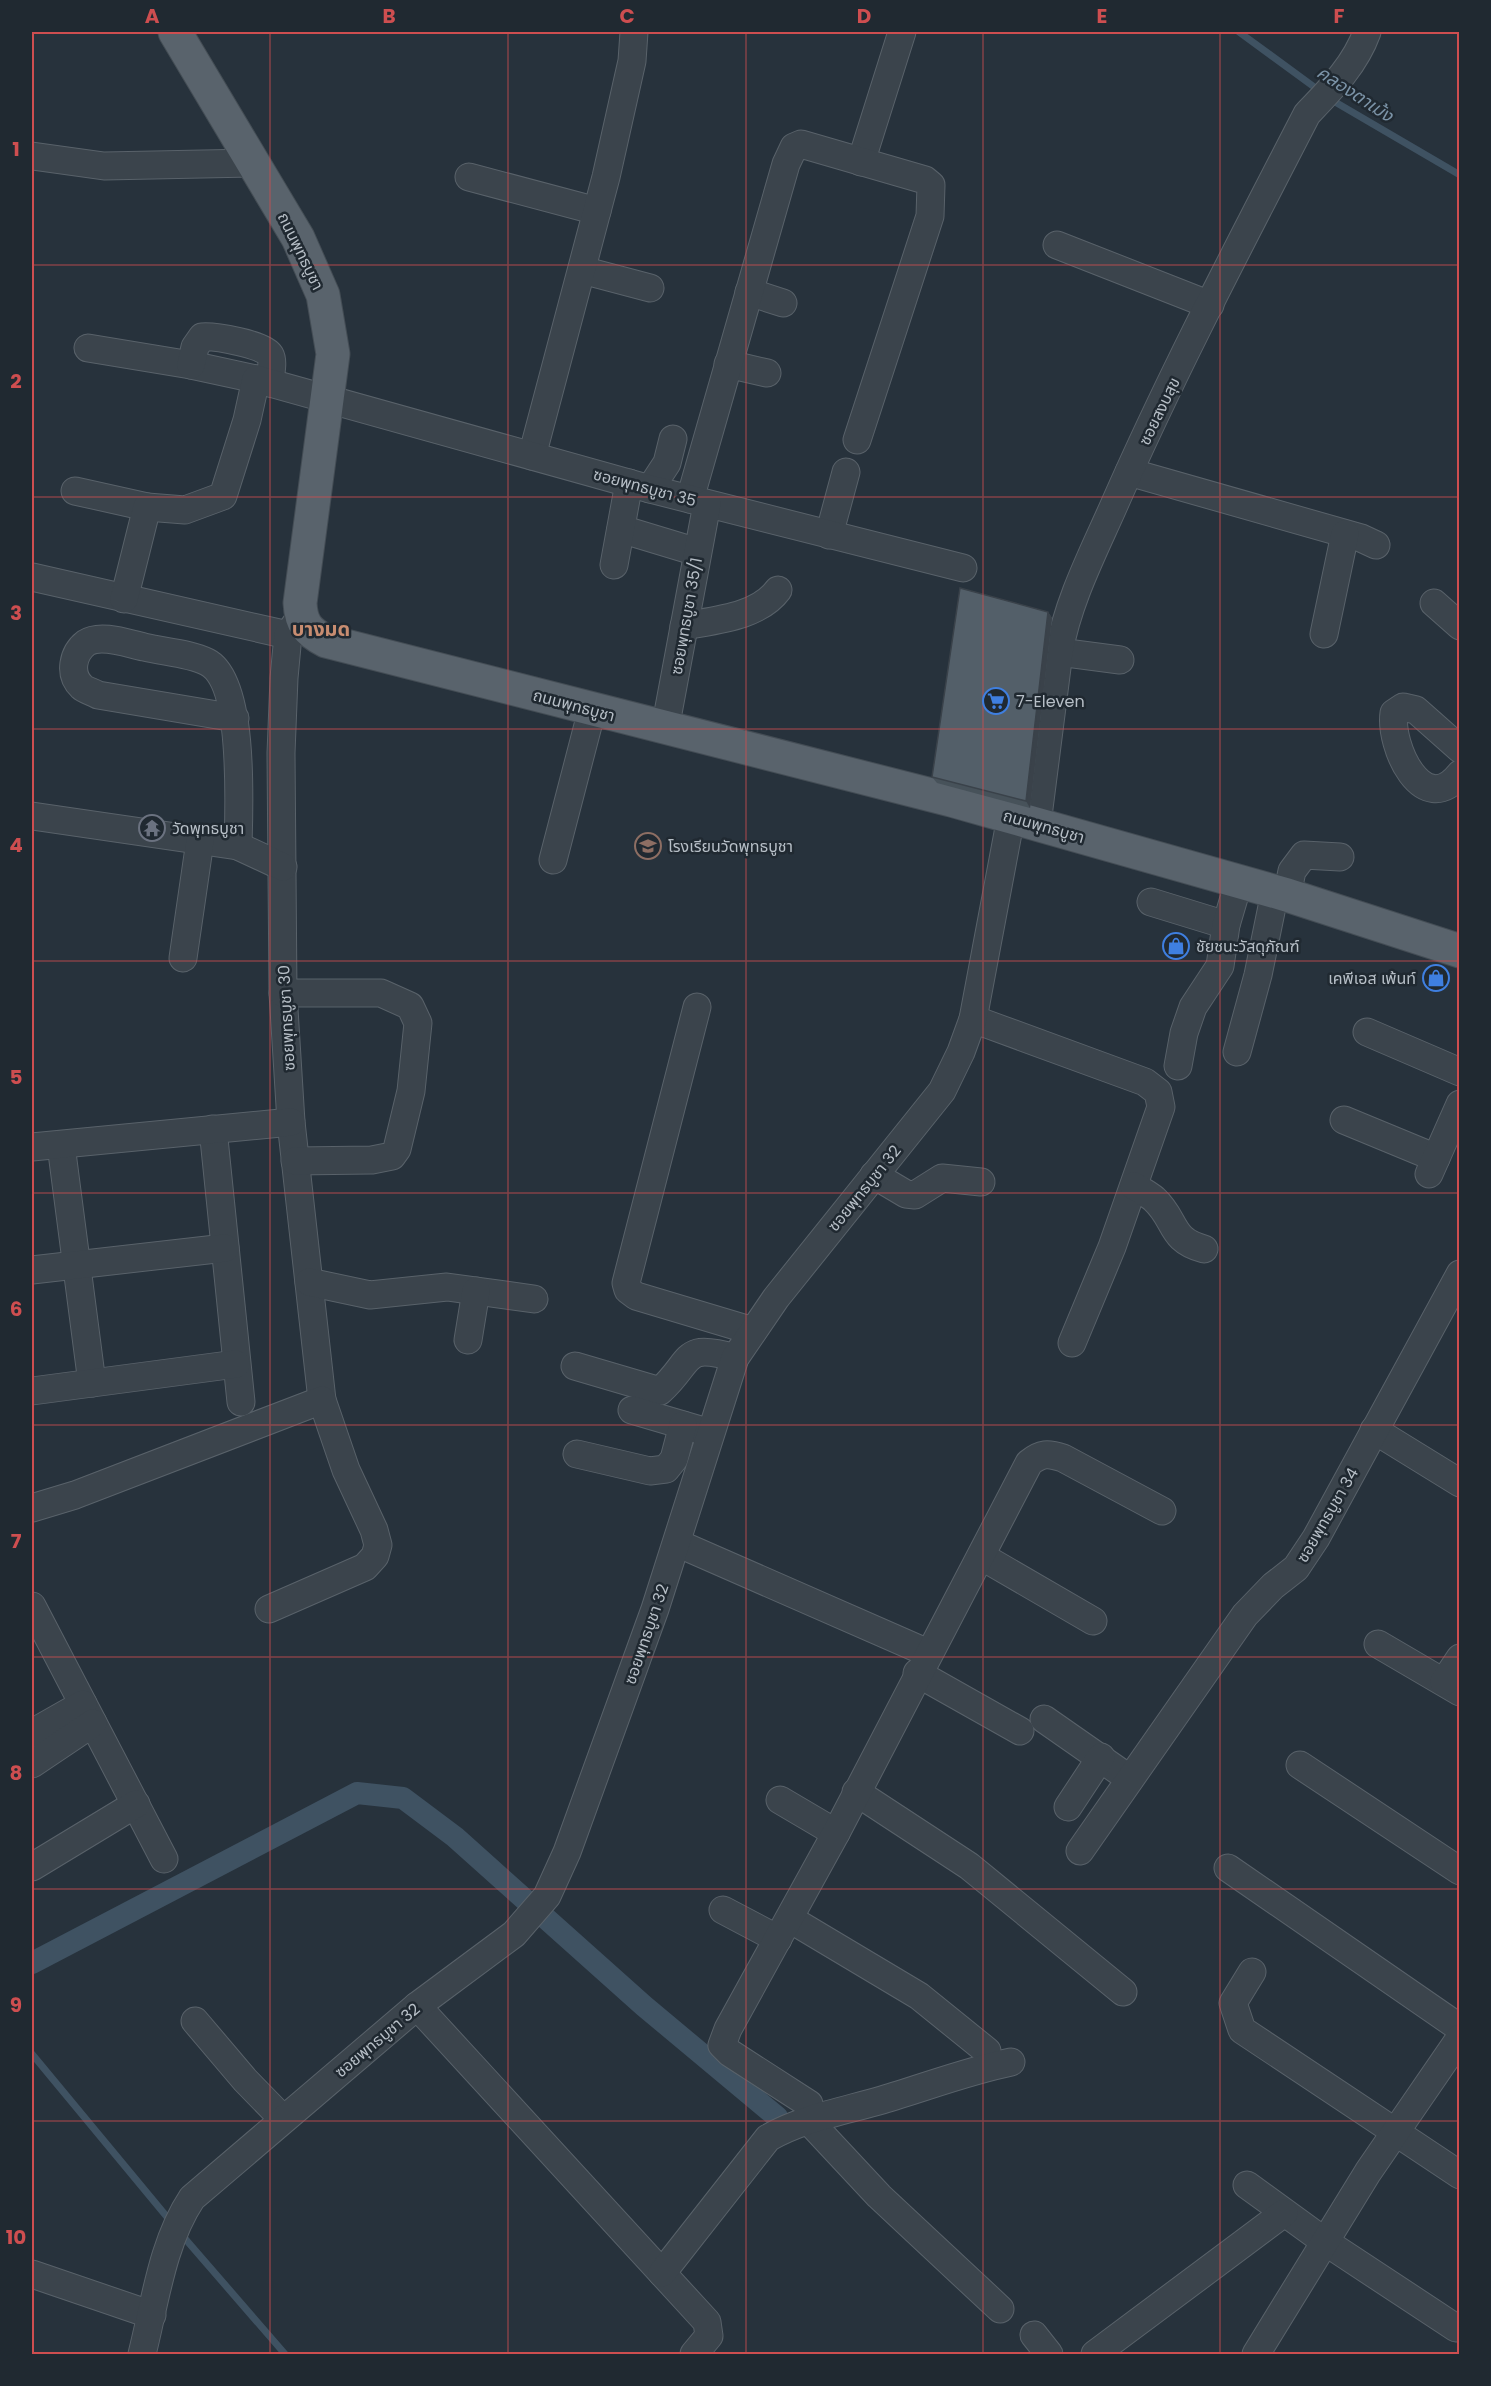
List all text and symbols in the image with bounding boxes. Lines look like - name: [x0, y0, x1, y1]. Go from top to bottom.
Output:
- text: A: [145, 2, 160, 30]
- text: B: [382, 2, 396, 30]
- text: C: [619, 2, 635, 30]
- text: D: [857, 2, 871, 30]
- text: E: [1097, 2, 1107, 30]
- text: F: [1334, 2, 1345, 30]
- water label: คลองตาเม้ง: [1312, 60, 1399, 128]
- text: 1: [12, 135, 20, 163]
- street label: ถนนพุทธบูชา: [272, 209, 329, 294]
- text: 2: [10, 367, 22, 395]
- street label: ซอยสงบสุข: [1133, 373, 1186, 449]
- street label: ซอยพุทธบูชา 35: [591, 463, 699, 512]
- street label: ซอยพุทธบูชา 35/1: [665, 556, 708, 676]
- text: 3: [10, 599, 22, 627]
- district label: บางมด: [292, 615, 350, 643]
- street label: ถนนพุทธบูชา: [530, 684, 617, 727]
- supermarket icon: 7-Eleven: [981, 686, 1011, 716]
- place label: 7-Eleven: [1016, 690, 1085, 713]
- street label: ถนนพุทธบูชา: [1000, 804, 1087, 849]
- temple icon: วัดพุทธบูชา: [137, 813, 167, 843]
- place label: วัดพุทธบูชา: [172, 817, 244, 840]
- text: 4: [9, 831, 23, 859]
- school or university icon: โรงเรียนวัดพุทธบูชา: [633, 831, 663, 861]
- place label: โรงเรียนวัดพุทธบูชา: [668, 835, 793, 858]
- shop icon: ชัยชนะวัสดุภัณฑ์: [1161, 931, 1191, 961]
- place label: ชัยชนะวัสดุภัณฑ์: [1196, 935, 1299, 958]
- shop icon: เคพีเอส เพ้นท์: [1421, 963, 1451, 993]
- street label: ซอยพุทธบูชา 30: [272, 965, 301, 1071]
- place label: เคพีเอส เพ้นท์: [1328, 967, 1416, 990]
- text: 5: [10, 1063, 23, 1091]
- street label: ซอยพุทธบูชา 32: [822, 1140, 906, 1236]
- text: 6: [10, 1295, 22, 1323]
- street label: ซอยพุทธบูชา 34: [1291, 1464, 1364, 1567]
- text: 7: [11, 1527, 22, 1555]
- street label: ซอยพุทธบูชา 32: [619, 1581, 674, 1688]
- text: 8: [10, 1759, 22, 1787]
- text: 9: [10, 1991, 22, 2019]
- street label: ซอยพุทธบูชา 32: [330, 1998, 425, 2083]
- text: 10: [6, 2223, 26, 2251]

